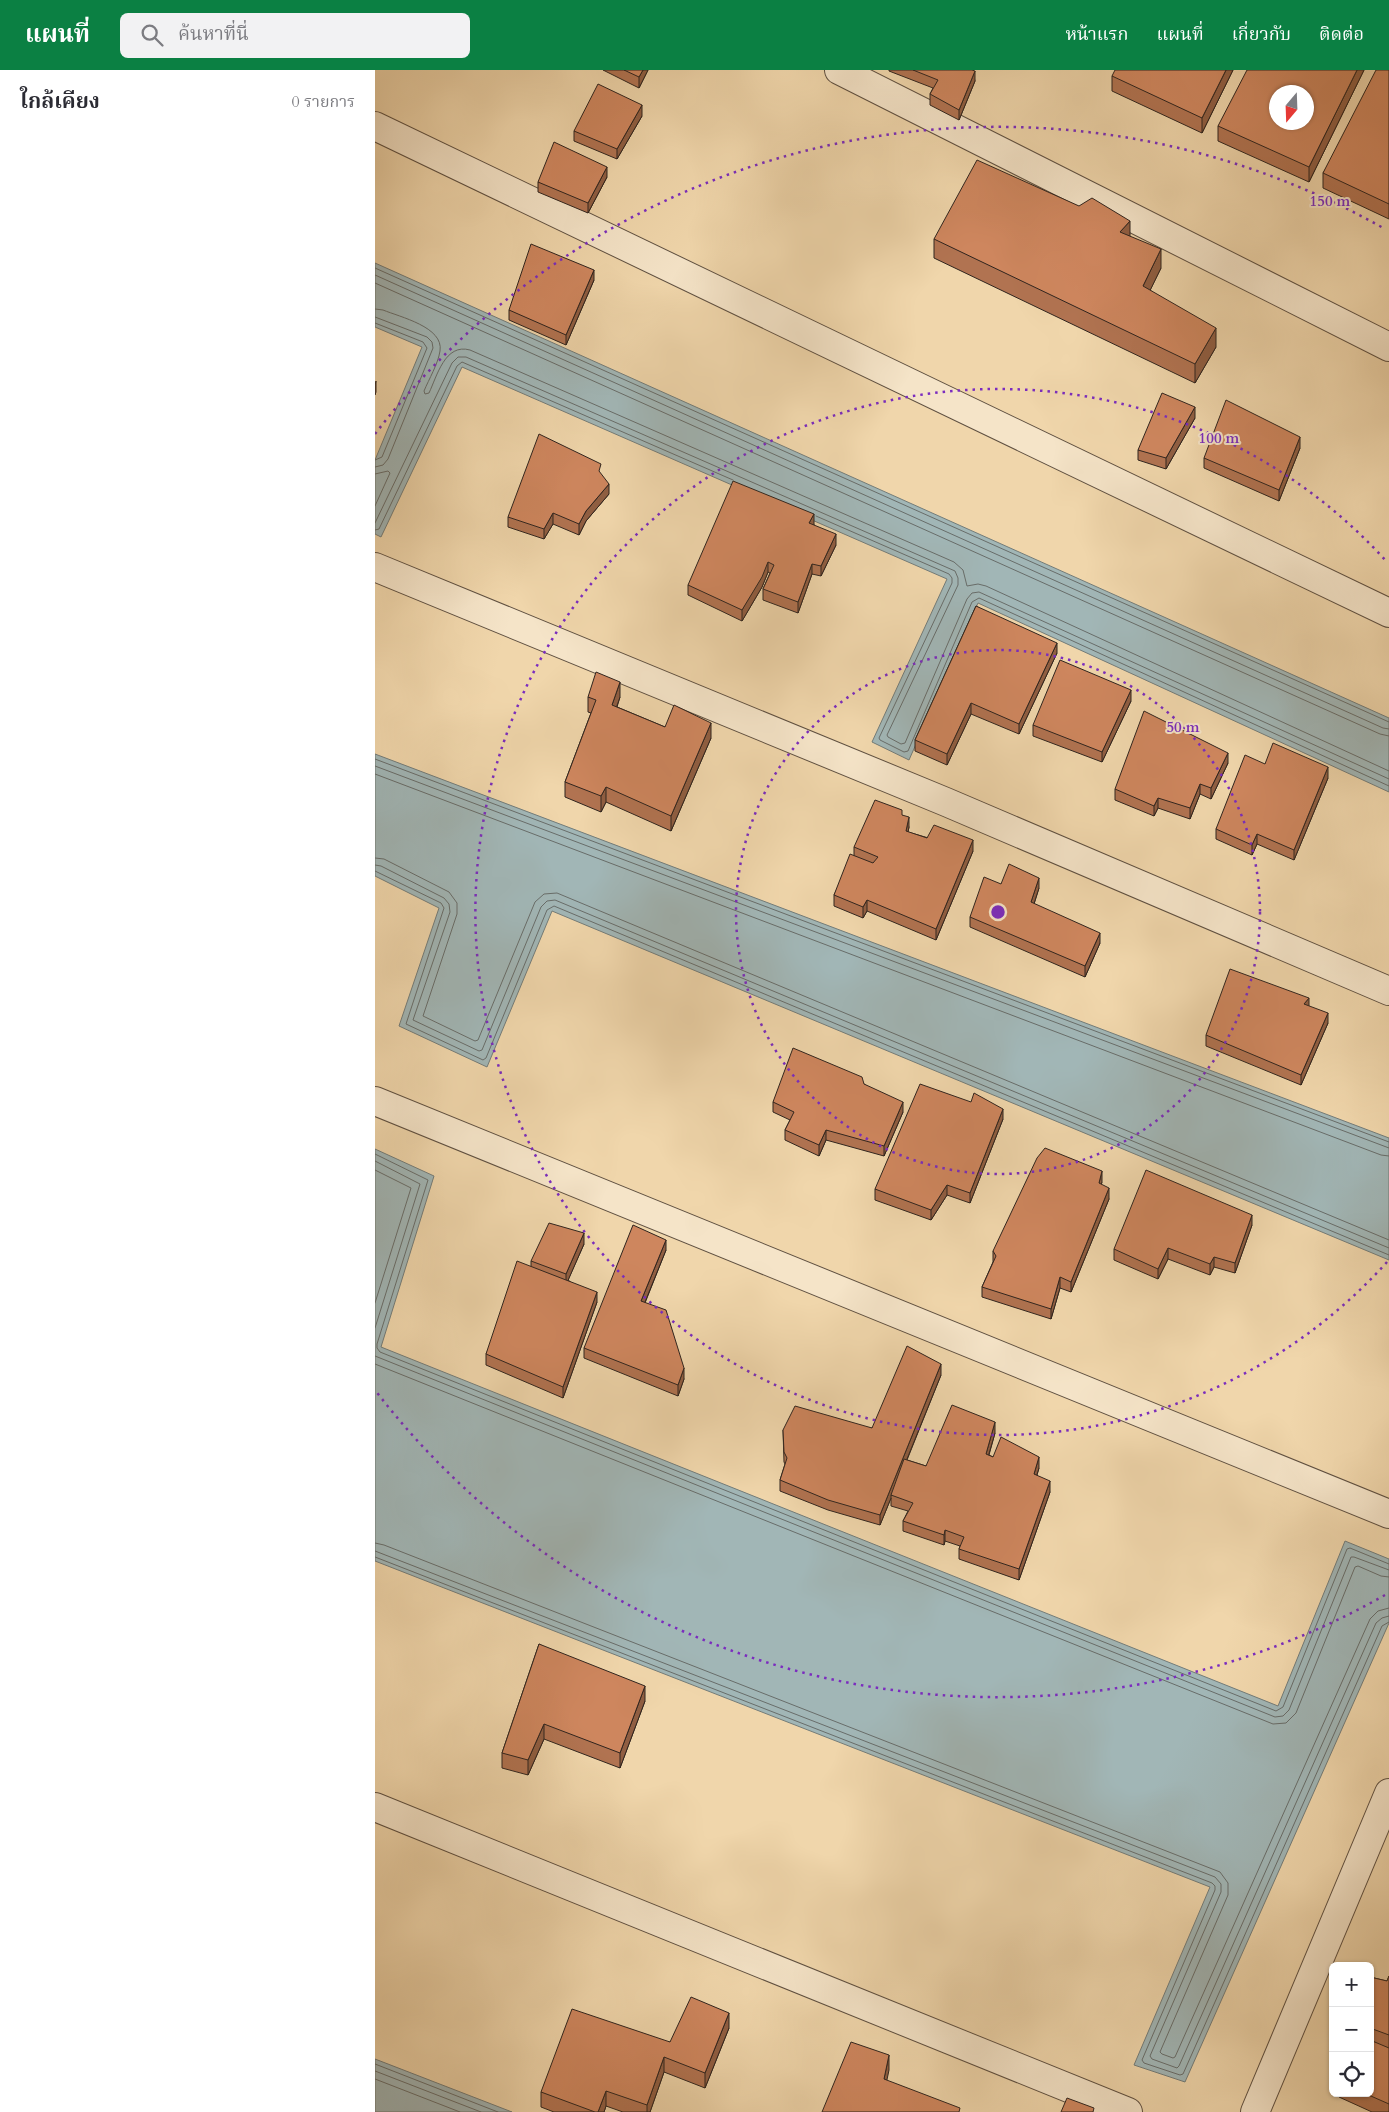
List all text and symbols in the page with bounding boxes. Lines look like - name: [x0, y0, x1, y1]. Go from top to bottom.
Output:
- search box: [120, 13, 470, 58]
- text: แผนที่: [25, 18, 90, 51]
- icon: search: [138, 21, 166, 49]
- text: ค้นหาที่นี่: [178, 21, 249, 47]
- text: หน้าแรก: [1065, 22, 1128, 47]
- text: แผนที่: [1156, 22, 1204, 47]
- text: เกี่ยวกับ: [1232, 22, 1291, 47]
- text: ติดต่อ: [1319, 22, 1364, 47]
- north arrow: [1269, 85, 1314, 130]
- text: ใกล้เคียง: [20, 87, 100, 116]
- text: 0 รายการ: [292, 91, 355, 113]
- text: 150 m: [1310, 191, 1351, 211]
- text: 100 m: [1199, 428, 1240, 448]
- text: 50 m: [1166, 717, 1200, 737]
- centre of rings: [989, 903, 1007, 921]
- map controls: [1329, 1962, 1374, 2097]
- button: +: [1329, 1962, 1374, 2007]
- button: −: [1329, 2007, 1374, 2052]
- button: locate: [1329, 2052, 1374, 2097]

